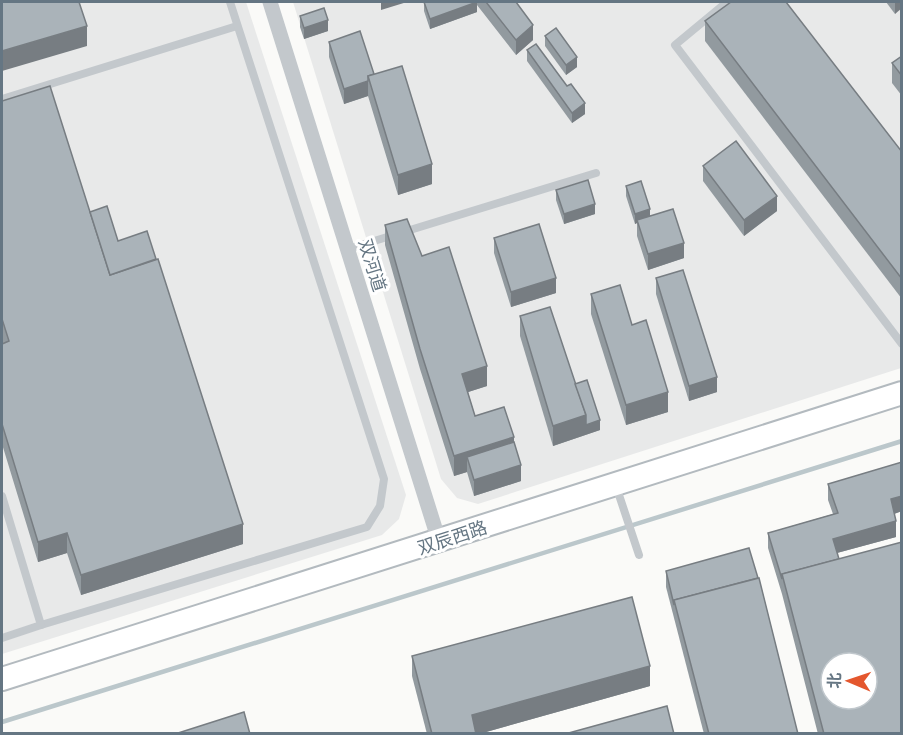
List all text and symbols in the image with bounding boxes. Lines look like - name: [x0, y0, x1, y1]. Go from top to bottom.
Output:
- street label: 双河道: [356, 236, 390, 294]
- street label: 双辰西路: [415, 516, 489, 558]
- north arrow: [819, 651, 879, 711]
- text: 北: [825, 672, 843, 689]

